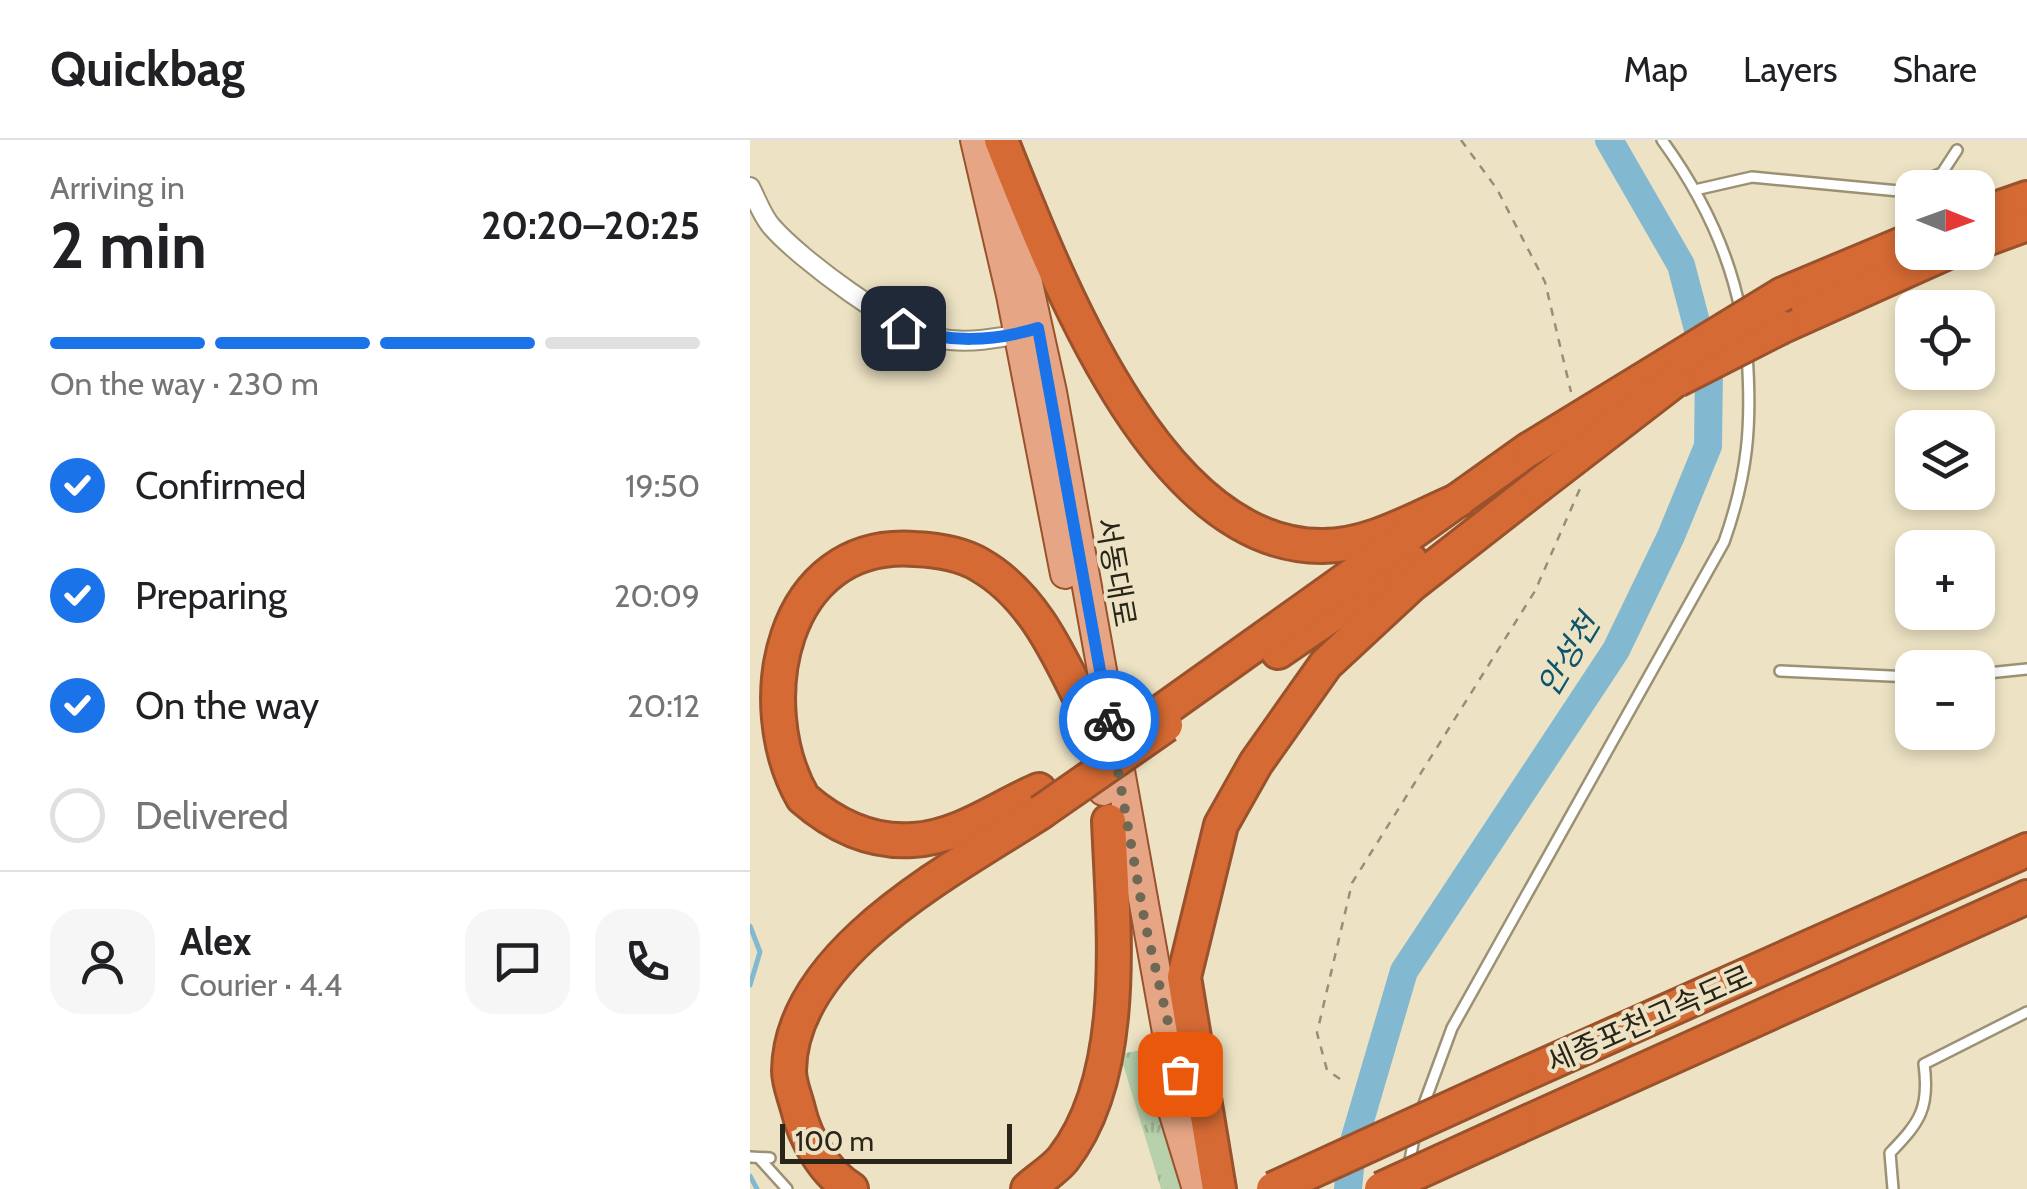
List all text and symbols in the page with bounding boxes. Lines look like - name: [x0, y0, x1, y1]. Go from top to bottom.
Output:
- text: Quickbag: [50, 40, 245, 98]
- text: Map: [1624, 48, 1688, 91]
- text: Layers: [1743, 48, 1837, 91]
- text: Share: [1892, 48, 1977, 91]
- text: Arriving in: [50, 168, 185, 207]
- north arrow: [1895, 170, 1995, 270]
- map controls: [1895, 170, 1995, 750]
- text: 20:20–20:25: [481, 202, 700, 249]
- text: 2 min: [50, 205, 207, 284]
- pin: [861, 286, 946, 371]
- button: locate: [1895, 290, 1995, 390]
- icon: home: [876, 301, 931, 356]
- text: On the way · 230 m: [50, 364, 319, 403]
- button: layers: [1895, 410, 1995, 510]
- icon: check: [50, 458, 105, 513]
- text: Confirmed: [135, 462, 306, 509]
- text: 19:50: [625, 466, 700, 505]
- street label: 서동대로: [1088, 514, 1144, 630]
- button: +: [1895, 530, 1995, 630]
- icon: check: [50, 568, 105, 623]
- text: Preparing: [135, 572, 287, 619]
- text: 20:09: [614, 576, 700, 615]
- water label: 안성천: [1529, 604, 1609, 703]
- button: −: [1895, 650, 1995, 750]
- courier: [1059, 670, 1159, 770]
- icon: check: [50, 678, 105, 733]
- text: On the way: [135, 682, 319, 729]
- text: 20:12: [627, 686, 700, 725]
- icon: bike: [1082, 693, 1137, 748]
- text: Delivered: [135, 792, 289, 839]
- button: person: [50, 909, 155, 1014]
- button: chat: [465, 909, 570, 1014]
- button: phone: [595, 909, 700, 1014]
- text: Alex: [180, 918, 251, 965]
- street label: 세종포천고속도로: [1541, 957, 1757, 1081]
- text: Courier · 4.4: [180, 965, 342, 1004]
- pin: [1138, 1032, 1223, 1117]
- icon: bag: [1153, 1047, 1208, 1102]
- scale bar: [780, 1119, 1012, 1164]
- text: 100 m: [795, 1124, 874, 1158]

